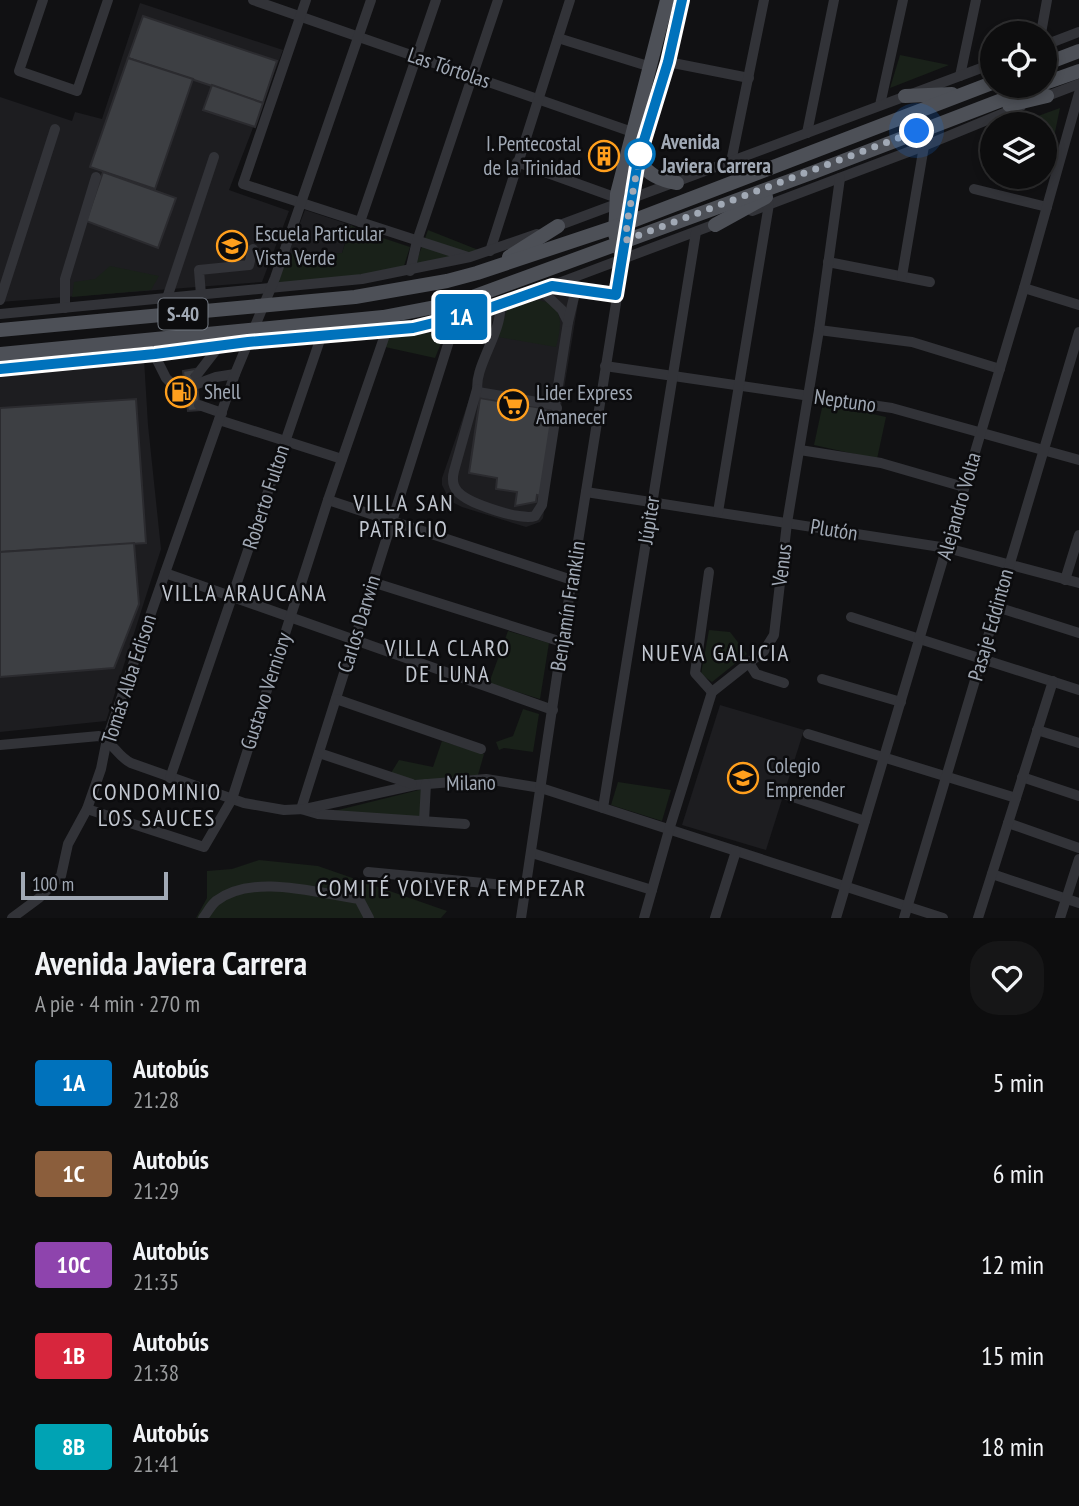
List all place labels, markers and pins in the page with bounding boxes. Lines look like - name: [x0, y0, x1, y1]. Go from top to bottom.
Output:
- place label: Avenida Javiera Carrera: [660, 128, 771, 179]
- place label: I. Pentecostal de la Trinidad: [483, 130, 581, 181]
- building icon: I. Pentecostal de la Trinidad: [587, 139, 621, 173]
- marker: Avenida Javiera Carrera: [625, 139, 655, 169]
- place label: Escuela Particular Vista Verde: [254, 220, 384, 271]
- school or university icon: Escuela Particular Vista Verde: [215, 229, 249, 263]
- fuel station icon: Shell: [164, 375, 198, 409]
- place label: Shell: [204, 378, 241, 405]
- place label: Lider Express Amanecer: [536, 379, 633, 430]
- supermarket icon: Lider Express Amanecer: [496, 388, 530, 422]
- place label: Colegio Emprender: [766, 752, 845, 803]
- school or university icon: Colegio Emprender: [726, 761, 760, 795]

